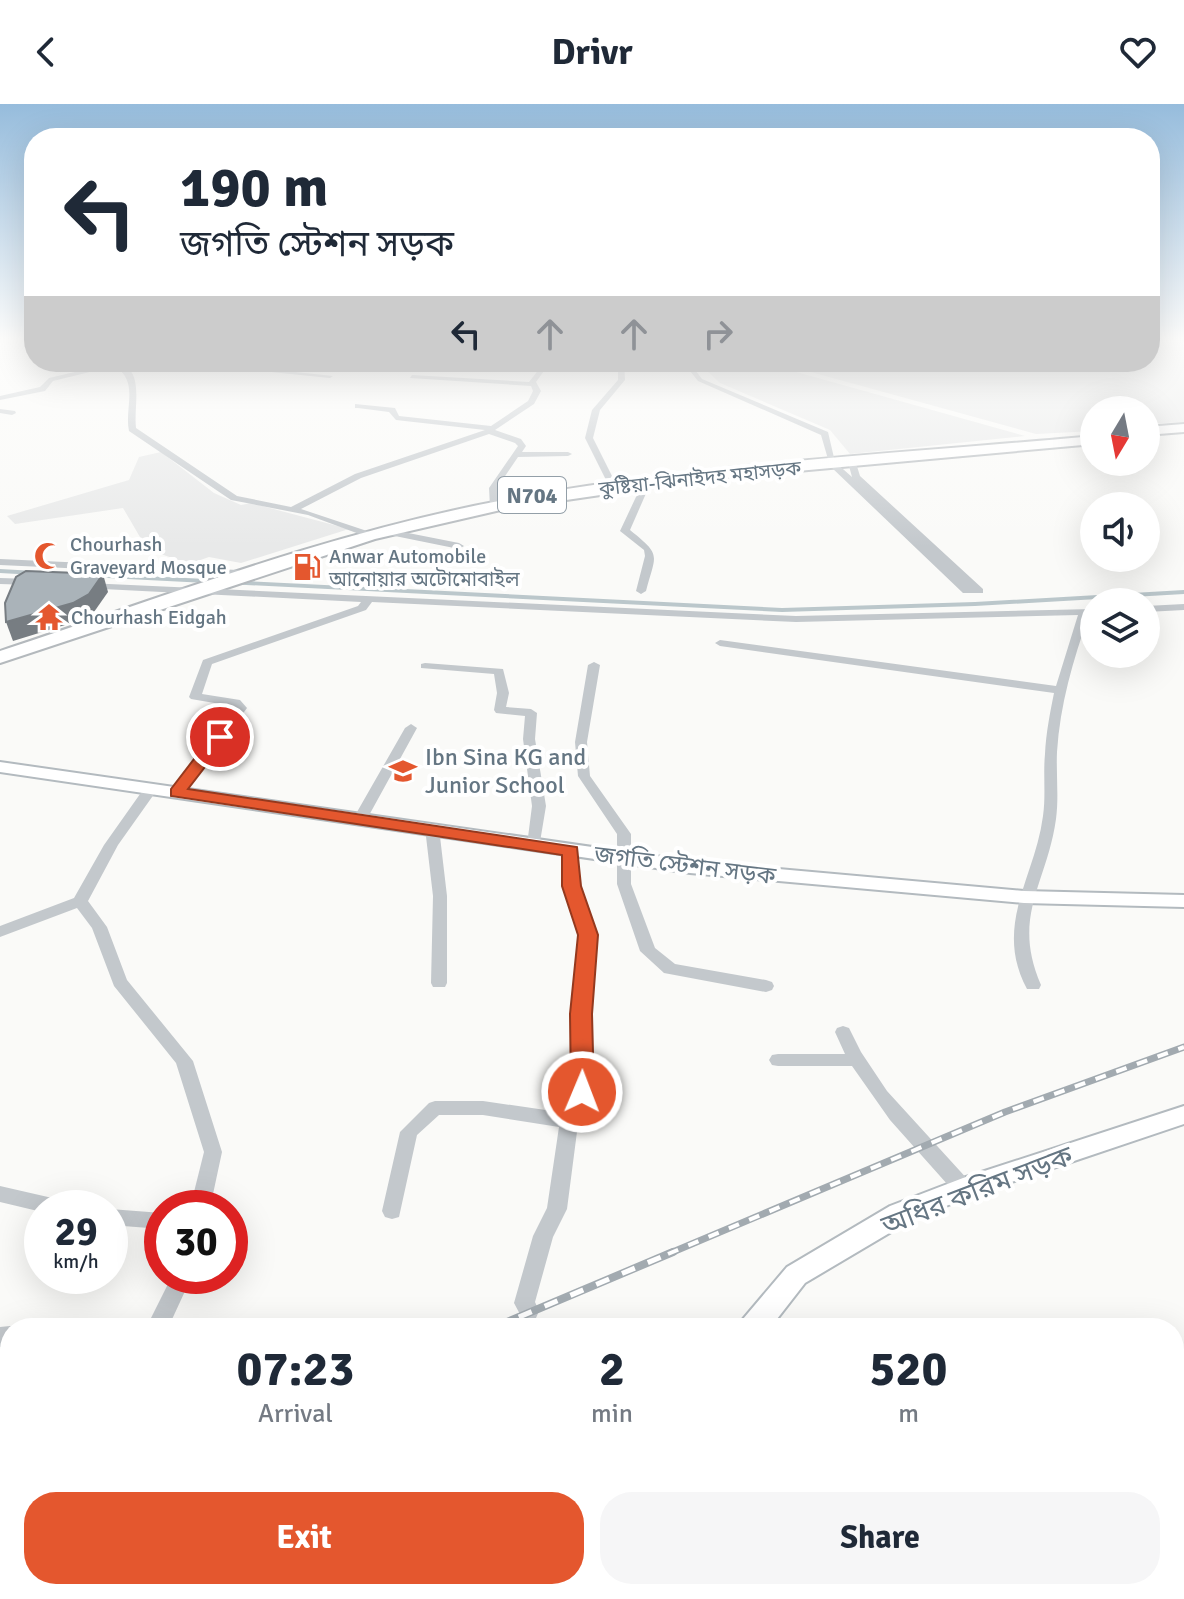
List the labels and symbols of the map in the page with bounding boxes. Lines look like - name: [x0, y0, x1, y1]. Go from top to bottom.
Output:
- north arrow: [1080, 396, 1160, 476]
- street label: কুষ্টিয়া-ঝিনাইদহ মহাসড়ক: [597, 455, 803, 502]
- road number: N704: [498, 477, 566, 513]
- place label: Chourhash Graveyard Mosque: [70, 532, 227, 580]
- mosque icon: Chourhash Graveyard Mosque: [33, 541, 63, 571]
- place label: Anwar Automobile আনোয়ার অটোমোবাইল: [328, 544, 520, 592]
- fuel station icon: Anwar Automobile আনোয়ার অটোমোবাইল: [292, 552, 322, 582]
- temple icon: Chourhash Eidgah: [34, 602, 64, 632]
- place label: Chourhash Eidgah: [71, 605, 227, 630]
- pin: [186, 703, 254, 771]
- place label: Ibn Sina KG and Junior School: [425, 742, 586, 800]
- school or university icon: Ibn Sina KG and Junior School: [388, 756, 418, 786]
- street label: জগতি স্টেশন সড়ক: [592, 839, 778, 891]
- position arrow: [540, 1050, 624, 1134]
- street label: অধির করিম সড়ক: [876, 1139, 1078, 1243]
- speed limit sign: 30: [144, 1190, 248, 1294]

